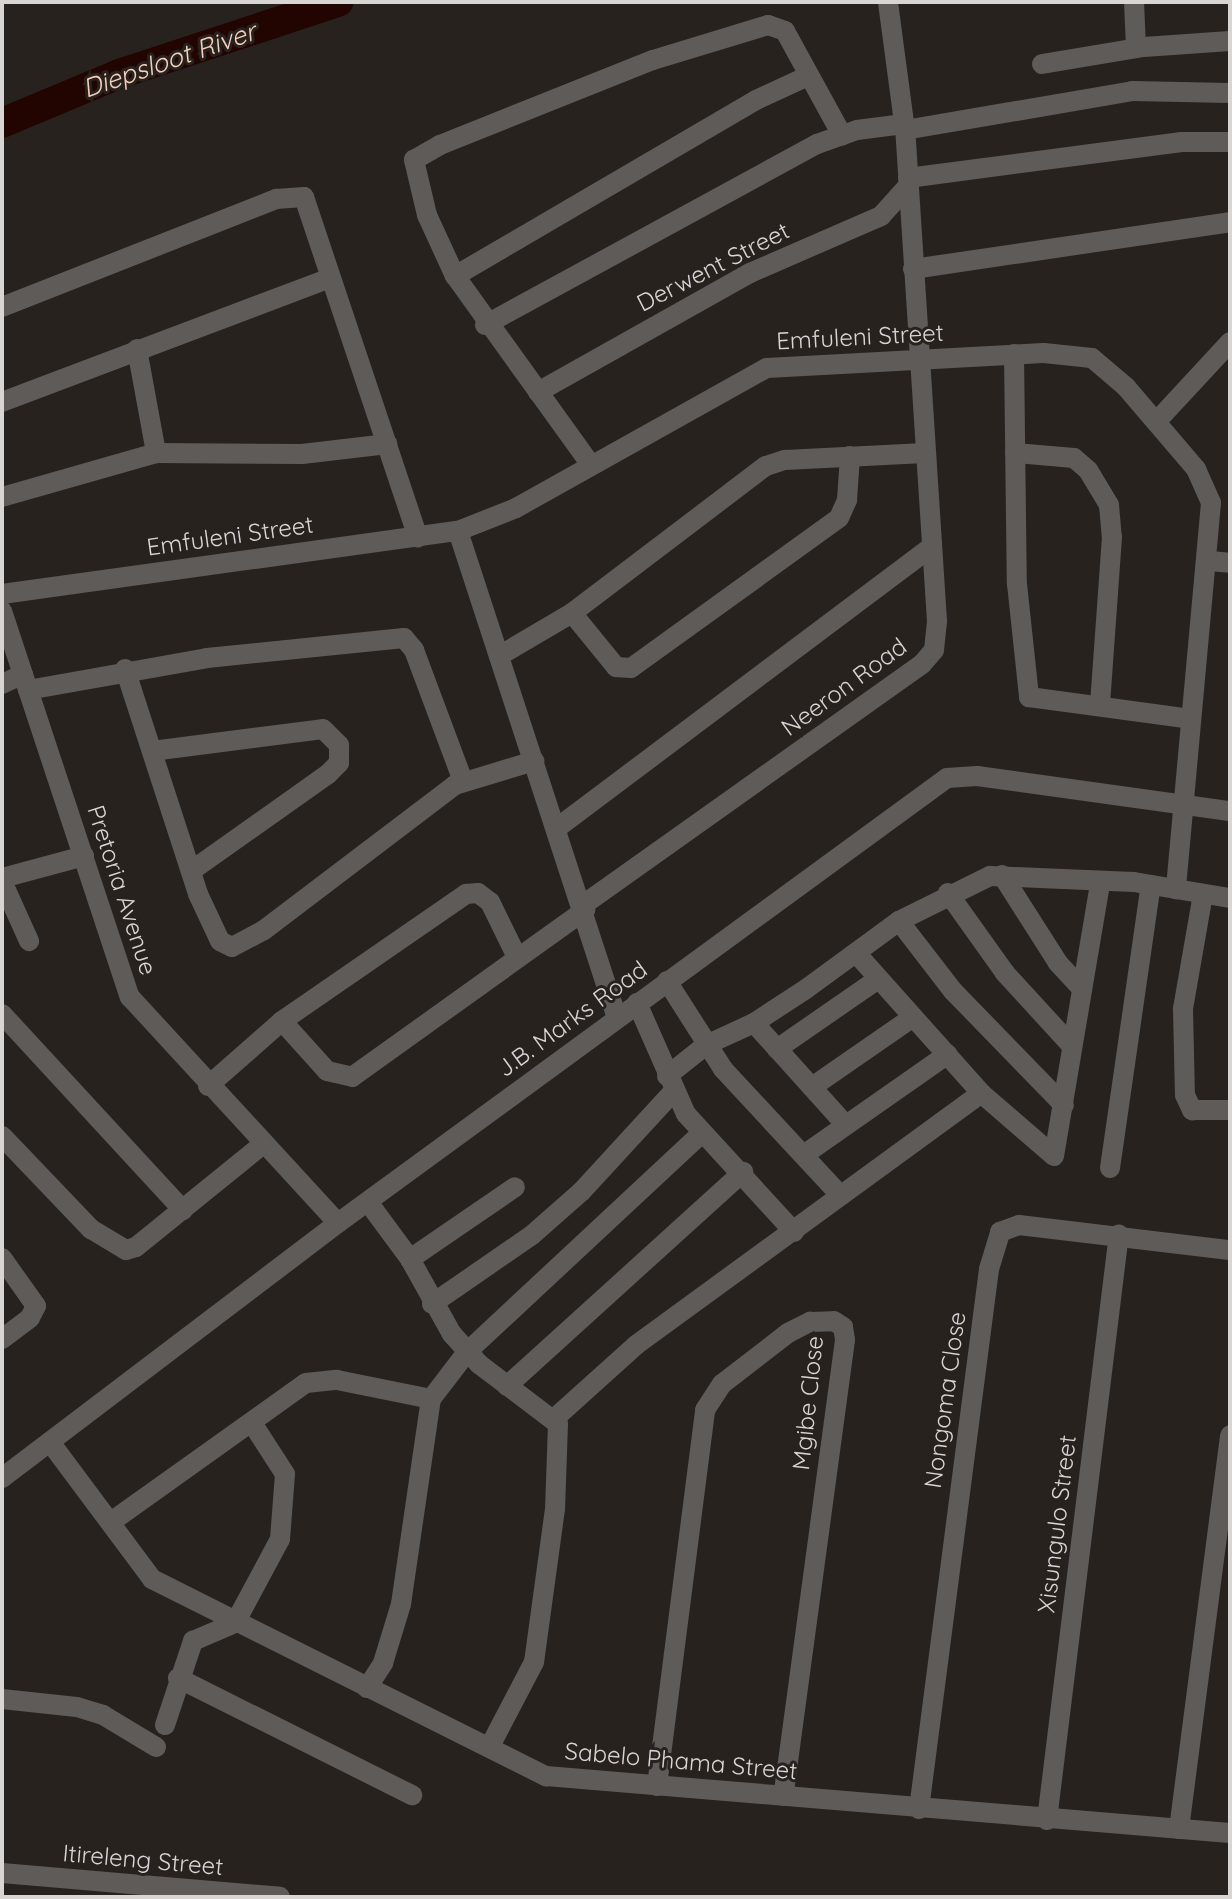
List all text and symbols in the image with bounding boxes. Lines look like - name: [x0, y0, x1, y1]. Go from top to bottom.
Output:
- water label: Diepsloot River: [78, 16, 260, 104]
- street label: Derwent Street: [632, 216, 794, 318]
- street label: Emfuleni Street: [775, 318, 945, 356]
- street label: Emfuleni Street: [145, 510, 315, 562]
- street label: Neeron Road: [776, 632, 912, 742]
- street label: Pretoria Avenue: [81, 802, 163, 978]
- street label: J.B. Marks Road: [491, 955, 653, 1083]
- street label: Nongoma Close: [918, 1310, 972, 1490]
- street label: Mgibe Close: [787, 1334, 829, 1472]
- street label: Xisungulo Street: [1032, 1433, 1082, 1615]
- street label: Sabelo Phama Street: [563, 1736, 799, 1786]
- street label: Itireleng Street: [61, 1839, 225, 1881]

